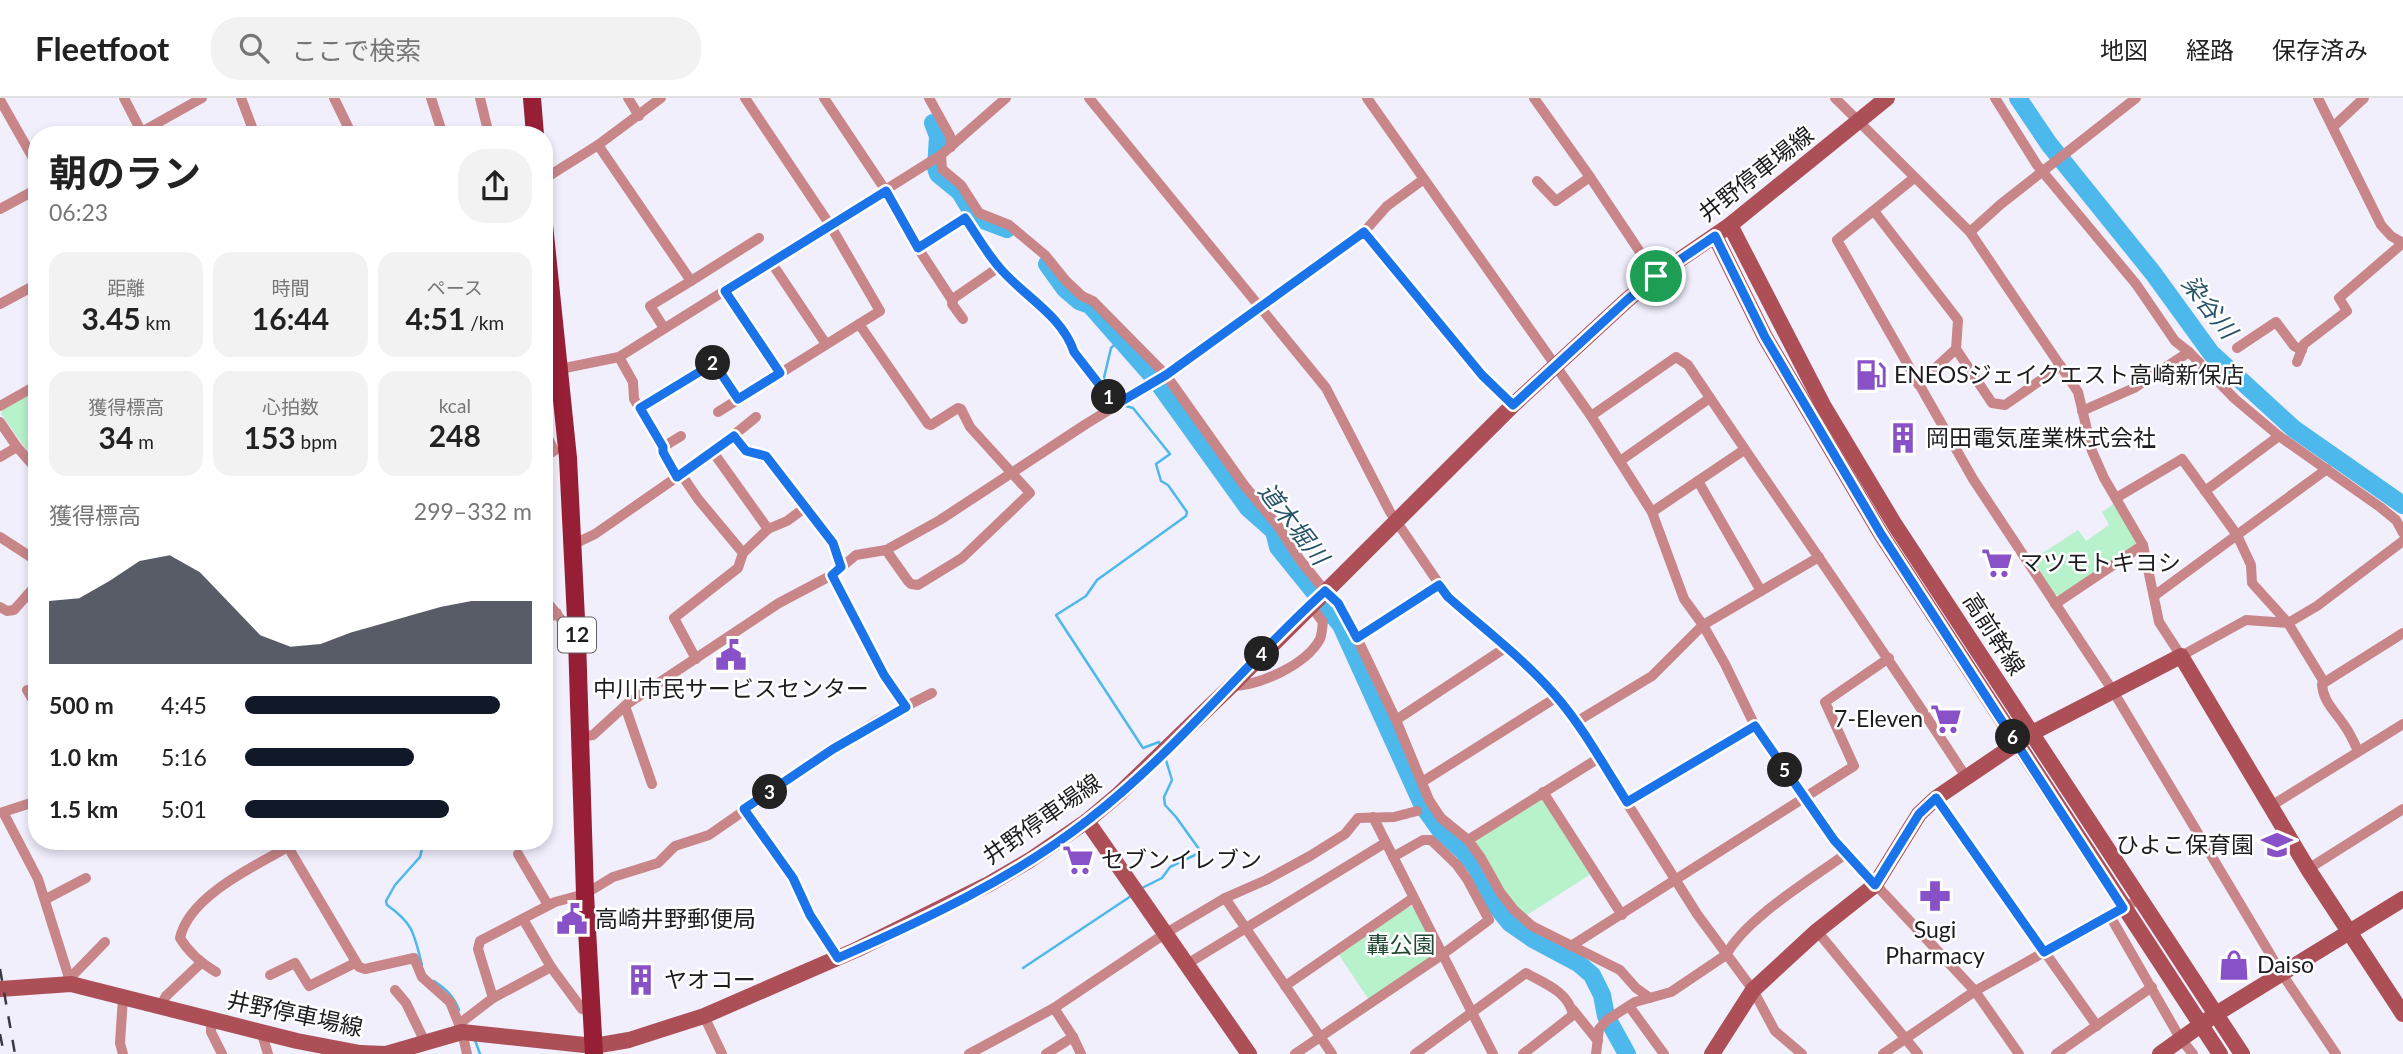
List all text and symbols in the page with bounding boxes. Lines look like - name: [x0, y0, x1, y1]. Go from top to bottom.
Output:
- search box: [211, 17, 701, 80]
- text: Fleetfoot: [35, 28, 169, 68]
- icon: search: [235, 29, 273, 67]
- text: ここで検索: [291, 34, 421, 66]
- text: 地図: [2100, 35, 2148, 64]
- text: 経路: [2186, 35, 2234, 64]
- text: 保存済み: [2272, 35, 2368, 64]
- street label: 井野停車場線: [1692, 120, 1818, 227]
- text: 朝のラン: [49, 149, 201, 195]
- button: share: [458, 149, 532, 223]
- text: 06:23: [49, 198, 108, 226]
- pin: [1626, 246, 1686, 306]
- icon: arrive: [1637, 257, 1675, 295]
- water label: 染谷川: [2177, 269, 2246, 346]
- text: 距離: [107, 276, 145, 299]
- text: 時間: [271, 276, 310, 299]
- text: ペース: [427, 276, 483, 299]
- text: 3.45: [81, 300, 141, 336]
- text: 16:44: [252, 300, 329, 336]
- text: 4:51: [405, 300, 465, 336]
- text: km: [141, 311, 171, 334]
- text: /km: [465, 311, 504, 334]
- pin: 2: [696, 345, 730, 380]
- text: 2: [707, 351, 718, 374]
- fuel station icon: ENEOSジェイクエスト高崎新保店: [1854, 358, 1888, 392]
- place label: ENEOSジェイクエスト高崎新保店: [1894, 360, 2244, 388]
- pin: 1: [1092, 380, 1126, 414]
- text: 1: [1103, 385, 1114, 408]
- text: kcal: [439, 394, 471, 417]
- text: 獲得標高: [88, 395, 164, 418]
- text: 心拍数: [262, 395, 319, 418]
- text: 248: [429, 417, 481, 453]
- text: 34: [99, 419, 133, 455]
- text: 153: [244, 419, 296, 455]
- building icon: 岡田電気産業株式会社: [1886, 421, 1920, 455]
- place label: 岡田電気産業株式会社: [1926, 423, 2156, 451]
- text: m: [133, 430, 154, 453]
- text: bpm: [296, 430, 337, 453]
- water label: 道木堀川: [1253, 476, 1337, 572]
- text: 299–332 m: [414, 497, 532, 525]
- text: 獲得標高: [49, 501, 141, 529]
- supermarket icon: マツモトキヨシ: [1980, 546, 2014, 580]
- place label: マツモトキヨシ: [2020, 548, 2181, 576]
- street label: 高前幹線: [1958, 587, 2032, 680]
- road number: 12: [558, 618, 596, 652]
- pin: 4: [1244, 636, 1280, 672]
- public building icon: 中川市民サービスセンター: [714, 638, 748, 672]
- text: 4: [1256, 642, 1267, 665]
- place label: 中川市民サービスセンター: [593, 674, 869, 702]
- text: 500 m: [49, 691, 114, 719]
- text: 4:45: [161, 691, 207, 719]
- supermarket icon: 7-Eleven: [1929, 702, 1963, 736]
- place label: 7-Eleven: [1834, 704, 1923, 732]
- pin: 6: [1996, 720, 2030, 754]
- text: 6: [2007, 725, 2018, 748]
- text: 1.0 km: [49, 743, 118, 771]
- text: 5:16: [161, 743, 207, 771]
- pin: 5: [1768, 752, 1802, 788]
- text: 5: [1779, 758, 1790, 781]
- street label: 井野停車場線: [977, 767, 1106, 869]
- pin: 3: [752, 774, 788, 810]
- text: 3: [764, 780, 775, 803]
- text: 1.5 km: [49, 795, 118, 823]
- text: 5:01: [161, 795, 207, 823]
- school or university icon: ひよこ保育園: [2260, 828, 2294, 862]
- place label: ひよこ保育園: [2116, 830, 2254, 858]
- supermarket icon: セブンイレブン: [1061, 843, 1095, 877]
- place label: セブンイレブン: [1101, 845, 1262, 873]
- pharmacy icon: Sugi Pharmacy: [1918, 879, 1952, 913]
- public building icon: 高崎井野郵便局: [555, 902, 589, 936]
- place label: 高崎井野郵便局: [595, 904, 756, 932]
- place label: Sugi Pharmacy: [1885, 915, 1985, 969]
- park label: 轟公園: [1367, 930, 1436, 958]
- shop icon: Daiso: [2217, 948, 2251, 982]
- place label: Daiso: [2257, 950, 2314, 978]
- building icon: ヤオコー: [624, 963, 658, 997]
- place label: ヤオコー: [664, 965, 756, 993]
- street label: 井野停車場線: [225, 985, 366, 1041]

